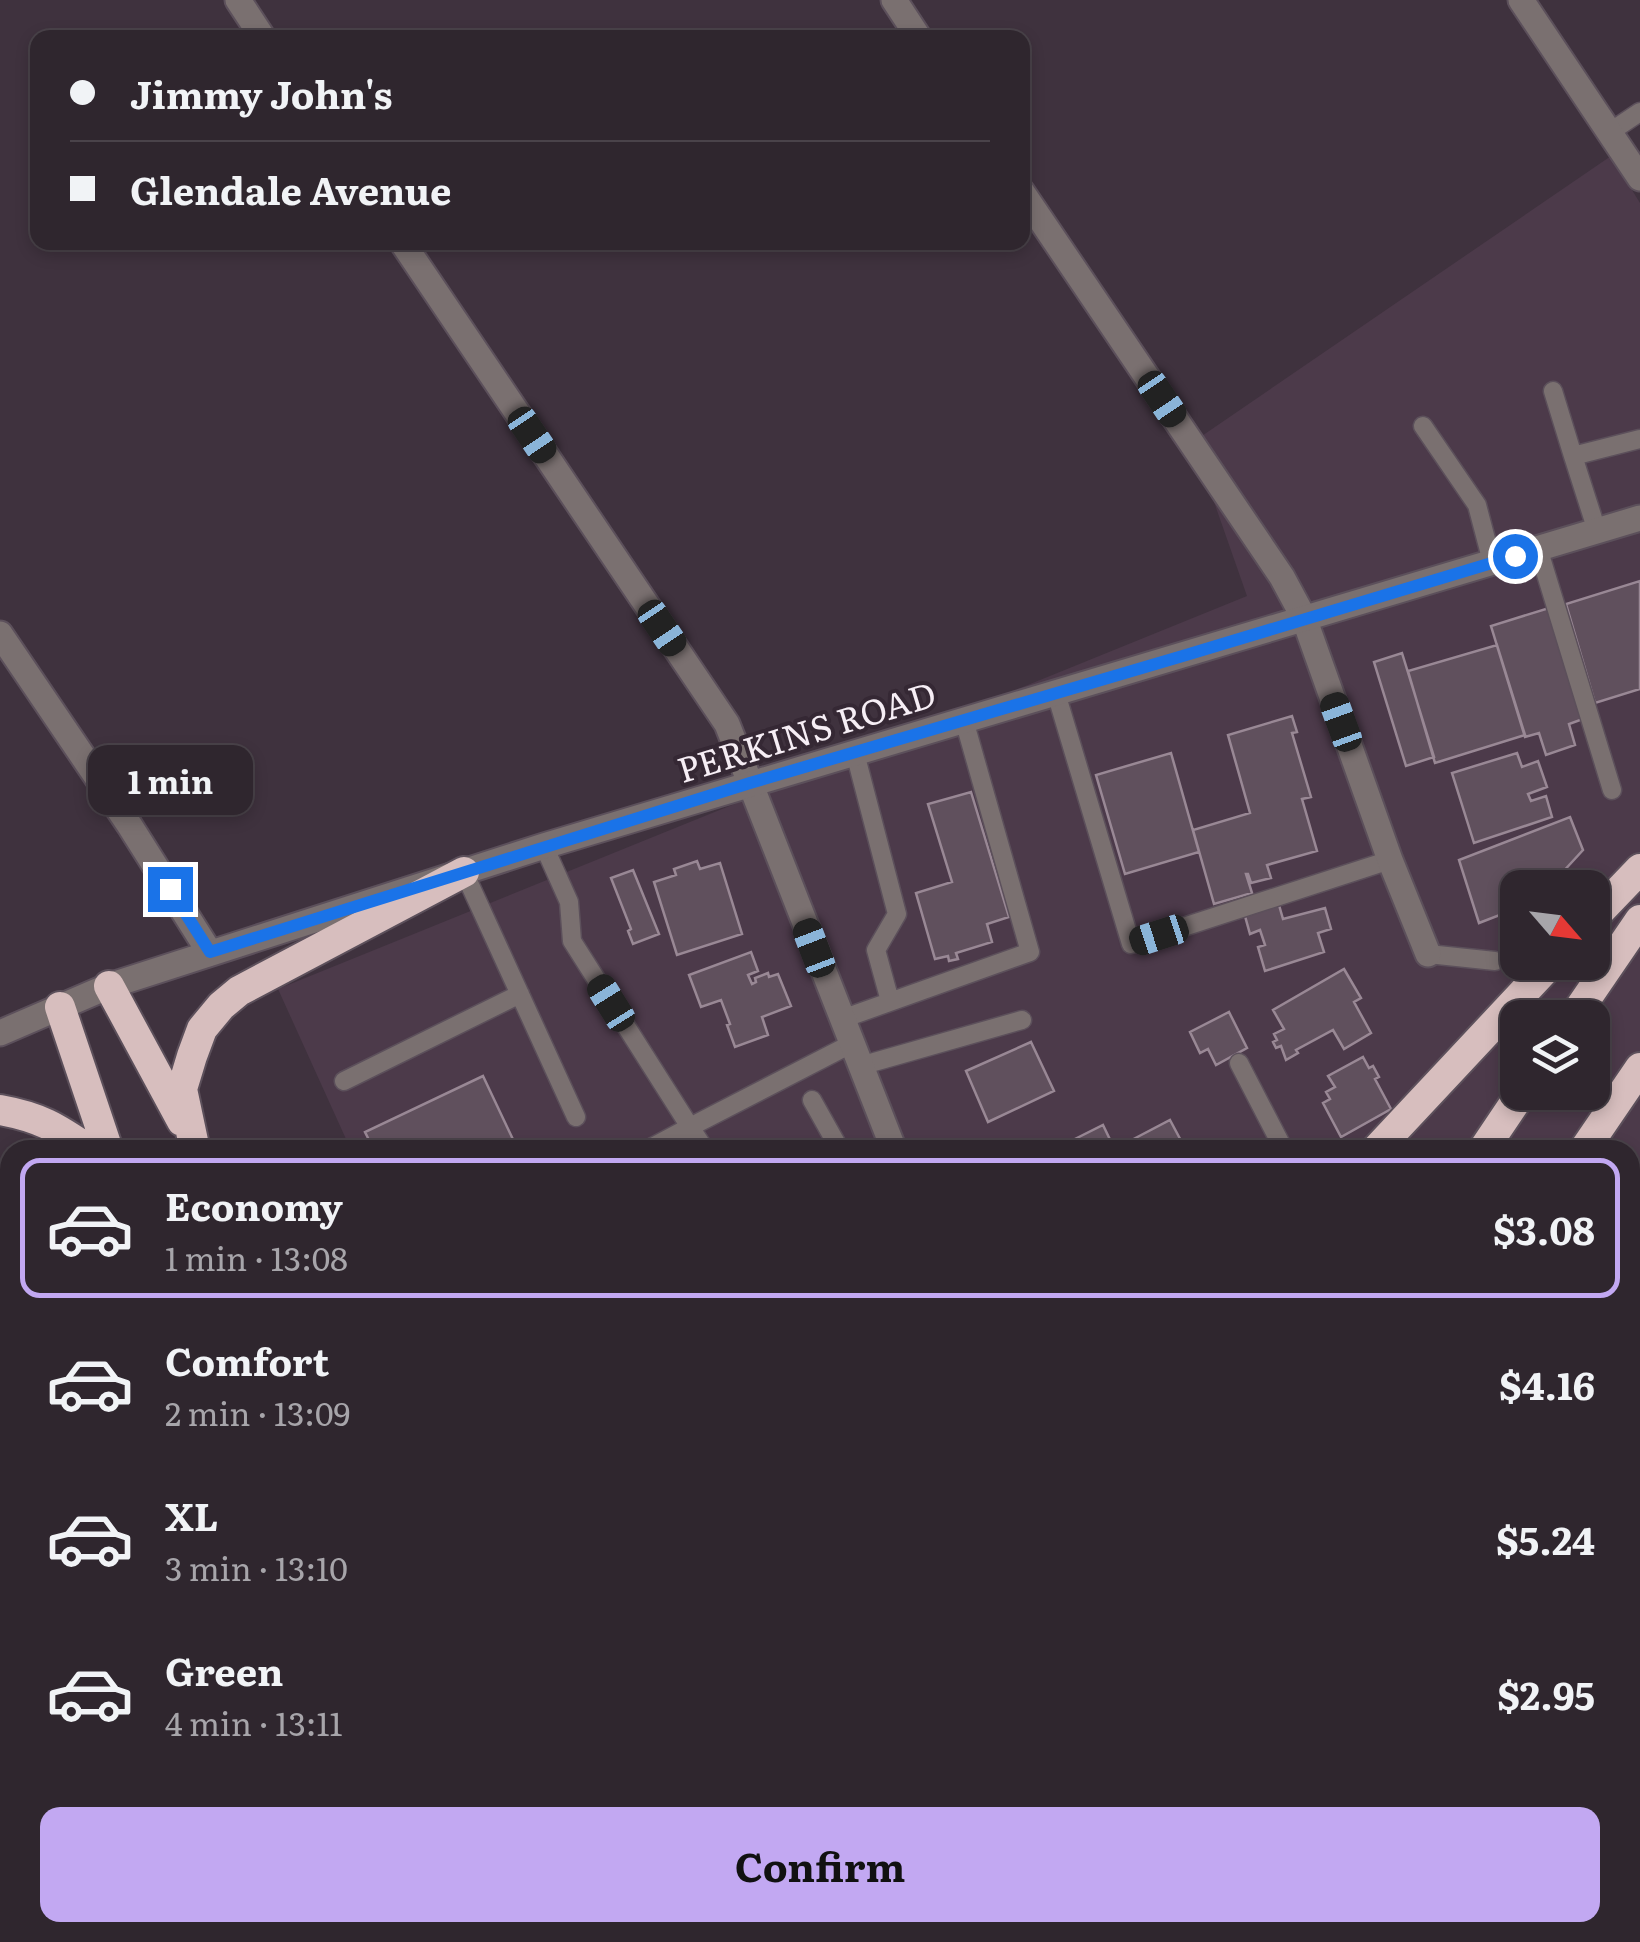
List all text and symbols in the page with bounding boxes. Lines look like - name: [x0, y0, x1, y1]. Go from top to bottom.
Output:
- text: Jimmy John's: [130, 64, 392, 121]
- text: Glendale Avenue: [130, 160, 451, 217]
- car: [1133, 366, 1191, 432]
- car: [503, 402, 561, 468]
- route start: [1493, 534, 1538, 579]
- car: [633, 595, 691, 661]
- street label: PERKINS ROAD: [670, 666, 942, 794]
- car: [1317, 689, 1365, 755]
- callout: 1 min: [88, 744, 252, 814]
- text: 1 min: [128, 756, 213, 804]
- route end: [148, 867, 193, 912]
- north arrow: [1500, 870, 1610, 980]
- map controls: [1500, 870, 1610, 1110]
- car: [1126, 911, 1192, 959]
- car: [789, 915, 839, 981]
- car: [582, 970, 640, 1036]
- button: layers: [1500, 1000, 1610, 1110]
- text: Economy: [165, 1176, 343, 1233]
- icon: car: [45, 1183, 135, 1273]
- text: $3.08: [1493, 1200, 1595, 1257]
- text: 1 min · 13:08: [165, 1233, 348, 1281]
- text: Comfort: [165, 1331, 329, 1388]
- icon: car: [45, 1338, 135, 1428]
- text: $4.16: [1499, 1355, 1595, 1412]
- text: 2 min · 13:09: [165, 1388, 350, 1436]
- text: XL: [165, 1486, 218, 1543]
- icon: car: [45, 1493, 135, 1583]
- text: $5.24: [1496, 1510, 1595, 1567]
- text: 3 min · 13:10: [165, 1543, 348, 1591]
- text: Green: [165, 1641, 283, 1698]
- icon: car: [45, 1648, 135, 1738]
- text: $2.95: [1497, 1665, 1595, 1722]
- text: 4 min · 13:11: [165, 1698, 342, 1746]
- button: Confirm: [40, 1807, 1600, 1922]

